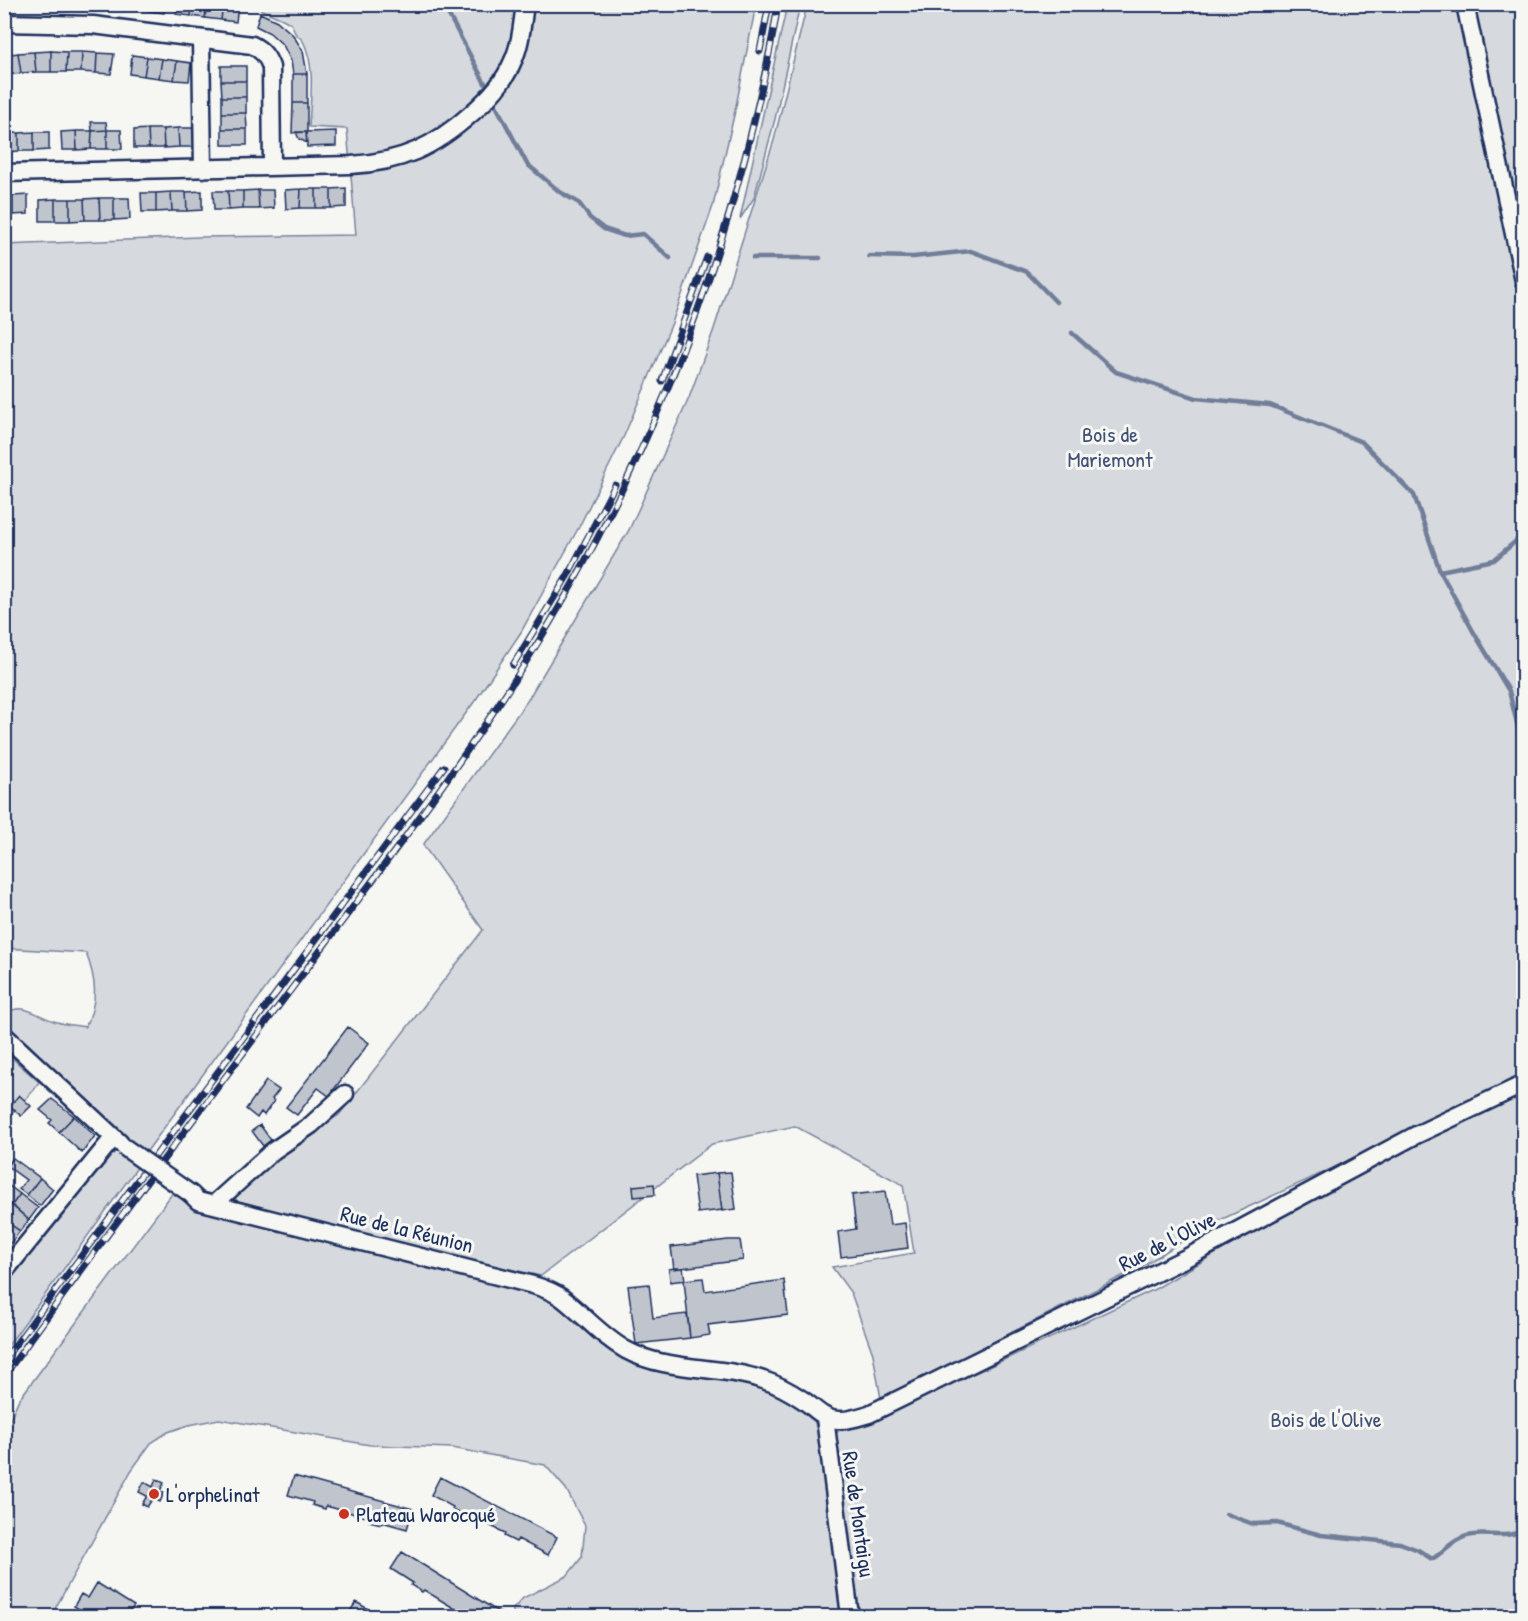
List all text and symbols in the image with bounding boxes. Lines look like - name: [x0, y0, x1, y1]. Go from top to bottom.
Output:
- park label: Bois de Mariemont: [1067, 419, 1153, 474]
- street label: Rue de la Réunion: [338, 1198, 476, 1260]
- street label: Rue de l'Olive: [1113, 1204, 1221, 1278]
- park label: Bois de l'Olive: [1271, 1404, 1382, 1434]
- street label: Rue de Montaigu: [835, 1449, 883, 1579]
- place label: L'orphelinat: [166, 1479, 260, 1509]
- marker: L'orphelinat: [147, 1487, 161, 1501]
- place label: Plateau Warocqué: [356, 1499, 496, 1529]
- marker: Plateau Warocqué: [337, 1507, 351, 1521]

